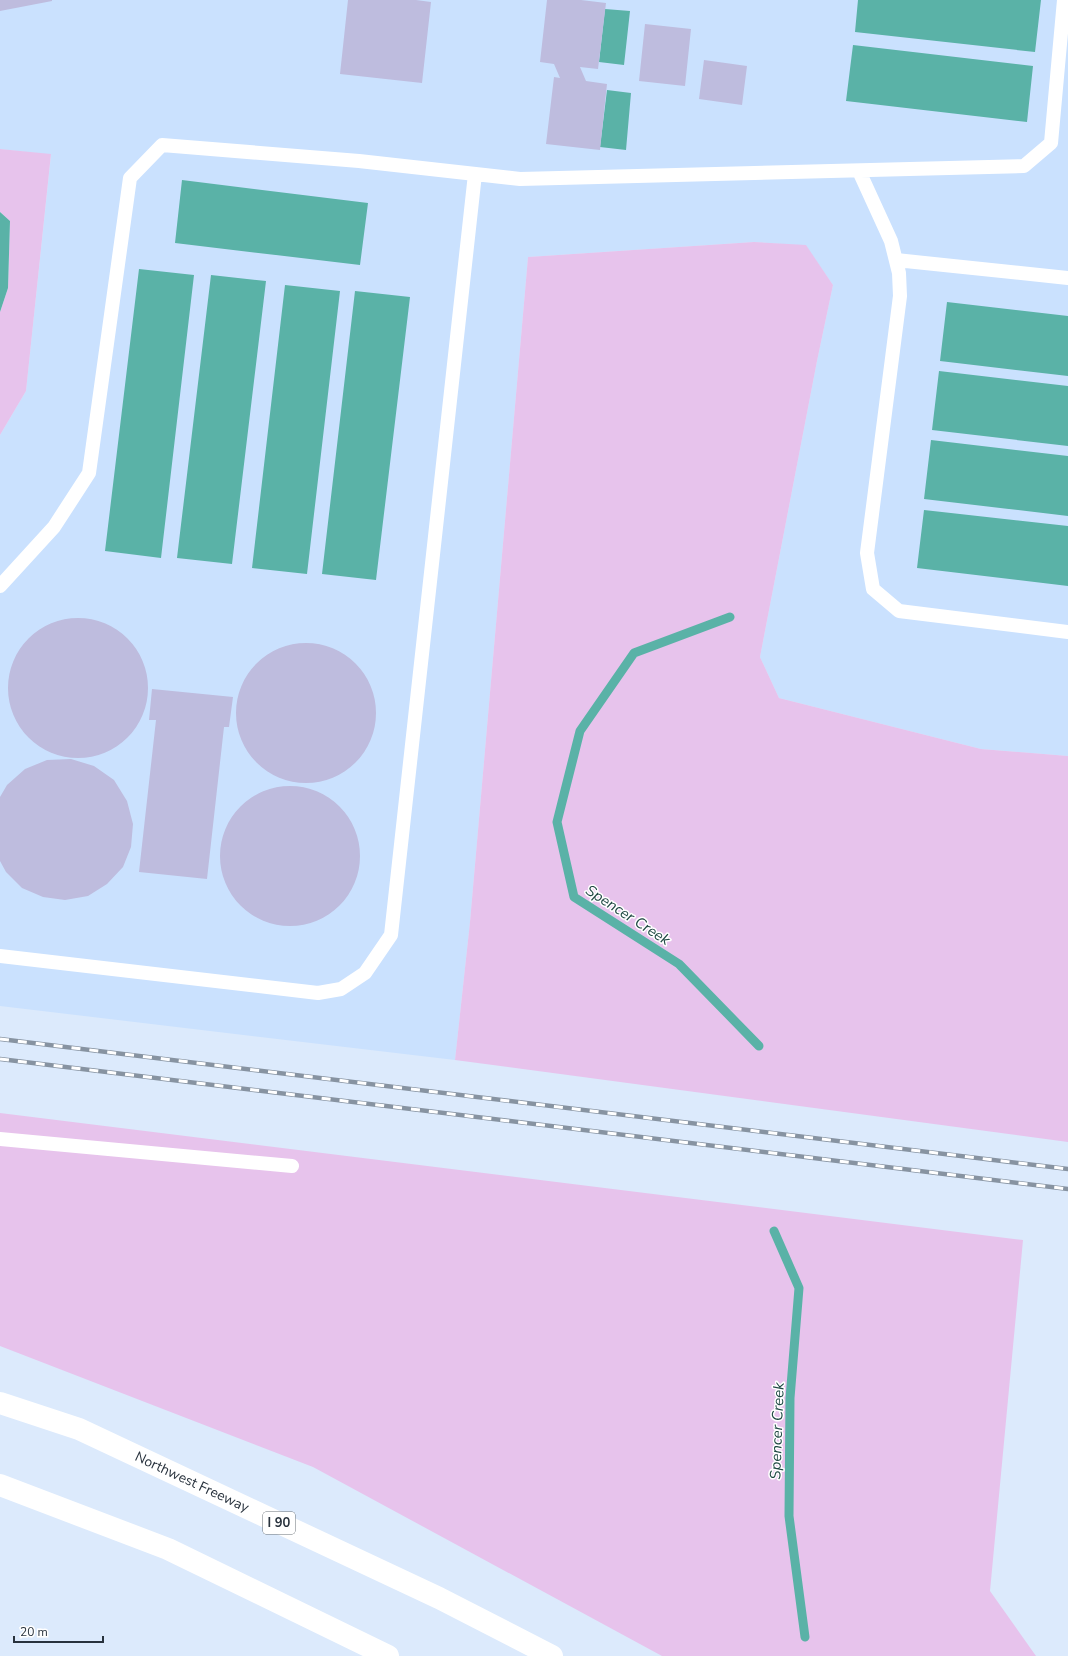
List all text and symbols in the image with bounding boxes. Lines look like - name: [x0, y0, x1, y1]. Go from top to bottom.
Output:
- water label: Spencer Creek: [582, 880, 675, 950]
- water label: Spencer Creek: [765, 1382, 789, 1480]
- street label: Northwest Freeway: [132, 1447, 253, 1517]
- road number: I 90: [263, 1512, 295, 1534]
- scale bar: [14, 1618, 103, 1644]
- text: 20 m: [20, 1624, 48, 1640]

